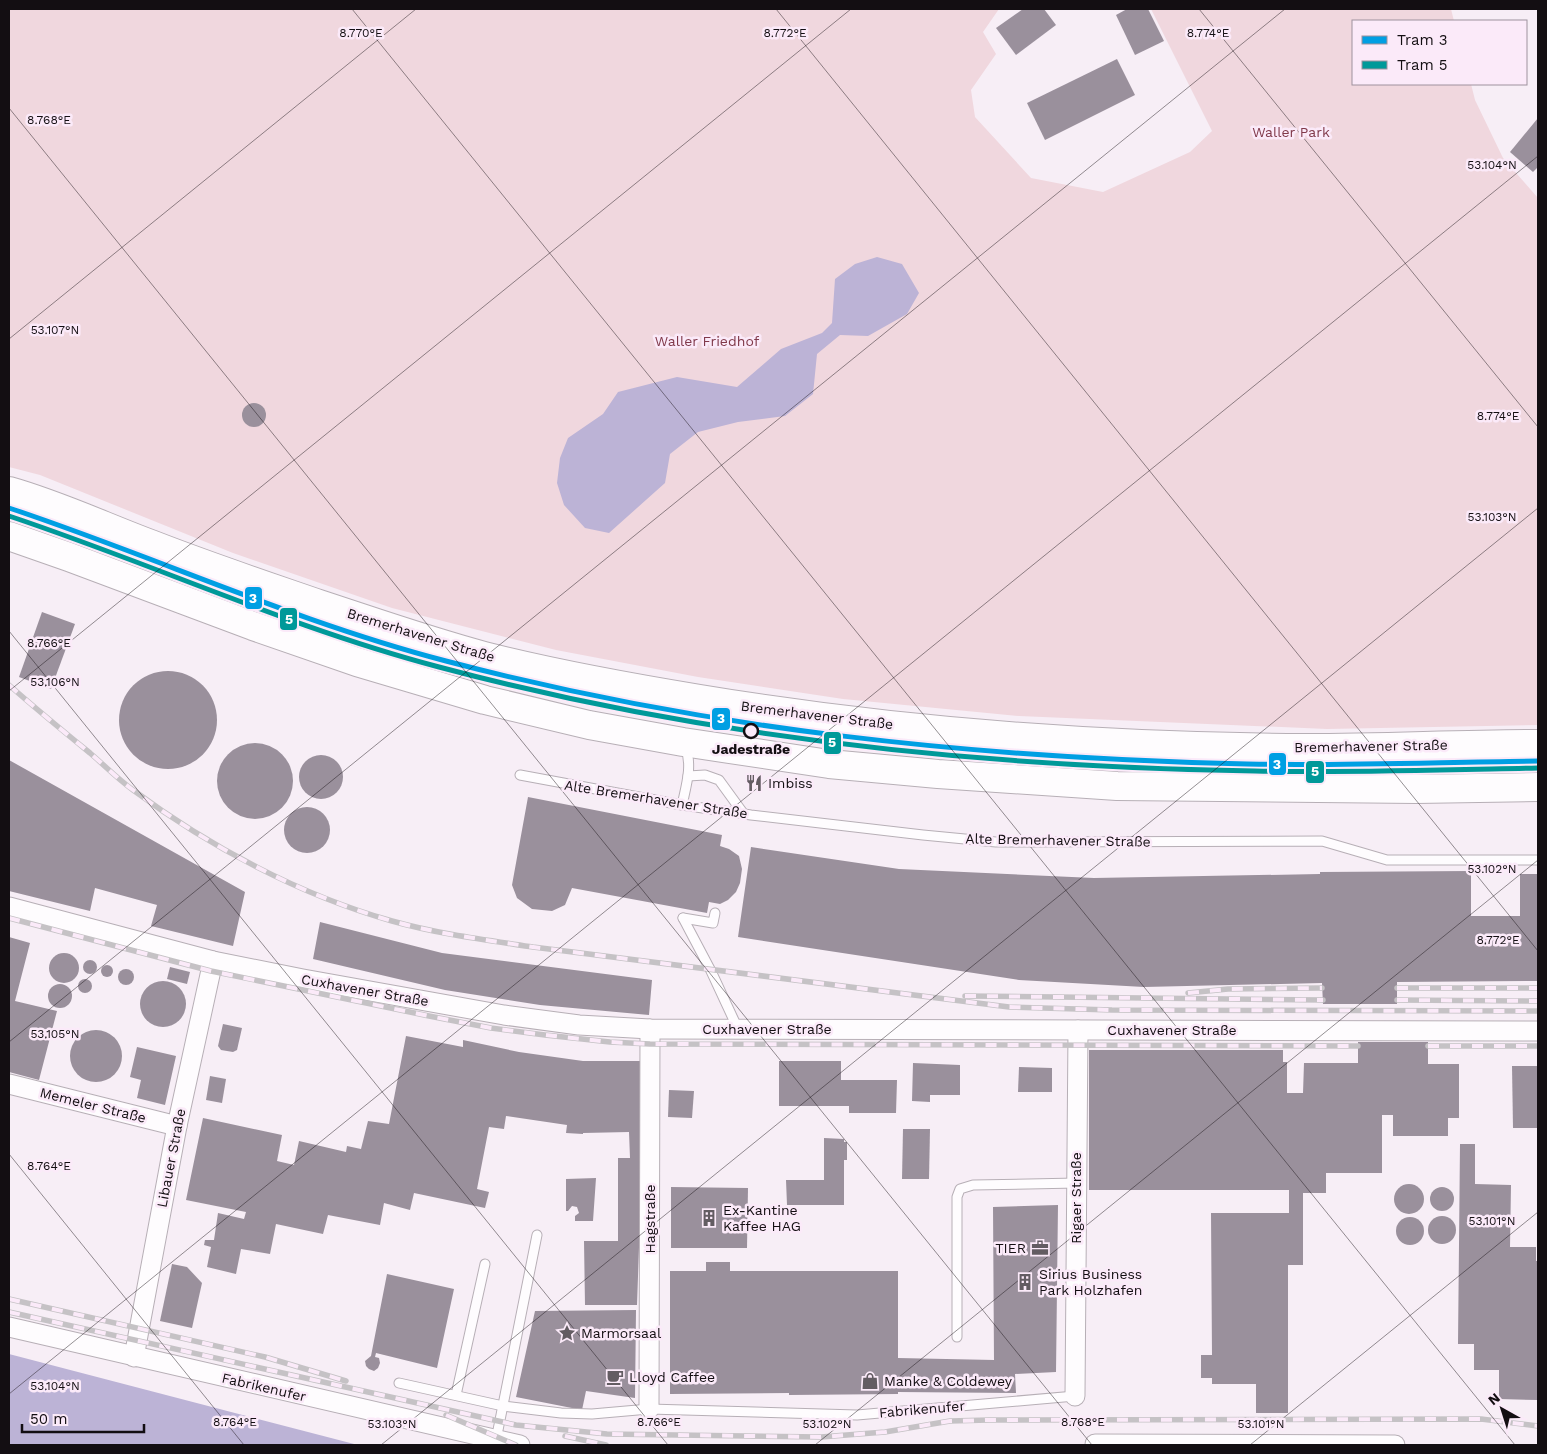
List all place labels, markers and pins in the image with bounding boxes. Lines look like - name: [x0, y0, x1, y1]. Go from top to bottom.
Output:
- marker: Jadestraße: [743, 723, 759, 739]
- place label: Jadestraße: [712, 741, 790, 757]
- restaurant icon: Imbiss: [744, 773, 764, 793]
- place label: Imbiss: [768, 775, 813, 791]
- place label: Ex-Kantine Kaffee HAG: [723, 1202, 801, 1234]
- building icon: Ex-Kantine Kaffee HAG: [699, 1208, 719, 1228]
- office icon: TIER: [1030, 1238, 1050, 1258]
- place label: TIER: [995, 1240, 1026, 1256]
- place label: Sirius Business Park Holzhafen: [1039, 1266, 1142, 1298]
- building icon: Sirius Business Park Holzhafen: [1015, 1272, 1035, 1292]
- place icon: Marmorsaal: [557, 1323, 577, 1343]
- place label: Marmorsaal: [581, 1325, 662, 1341]
- cafe icon: Lloyd Caffee: [605, 1367, 625, 1387]
- place label: Lloyd Caffee: [629, 1369, 715, 1385]
- shop icon: Manke & Coldewey: [860, 1371, 880, 1391]
- place label: Manke & Coldewey: [884, 1373, 1013, 1389]

